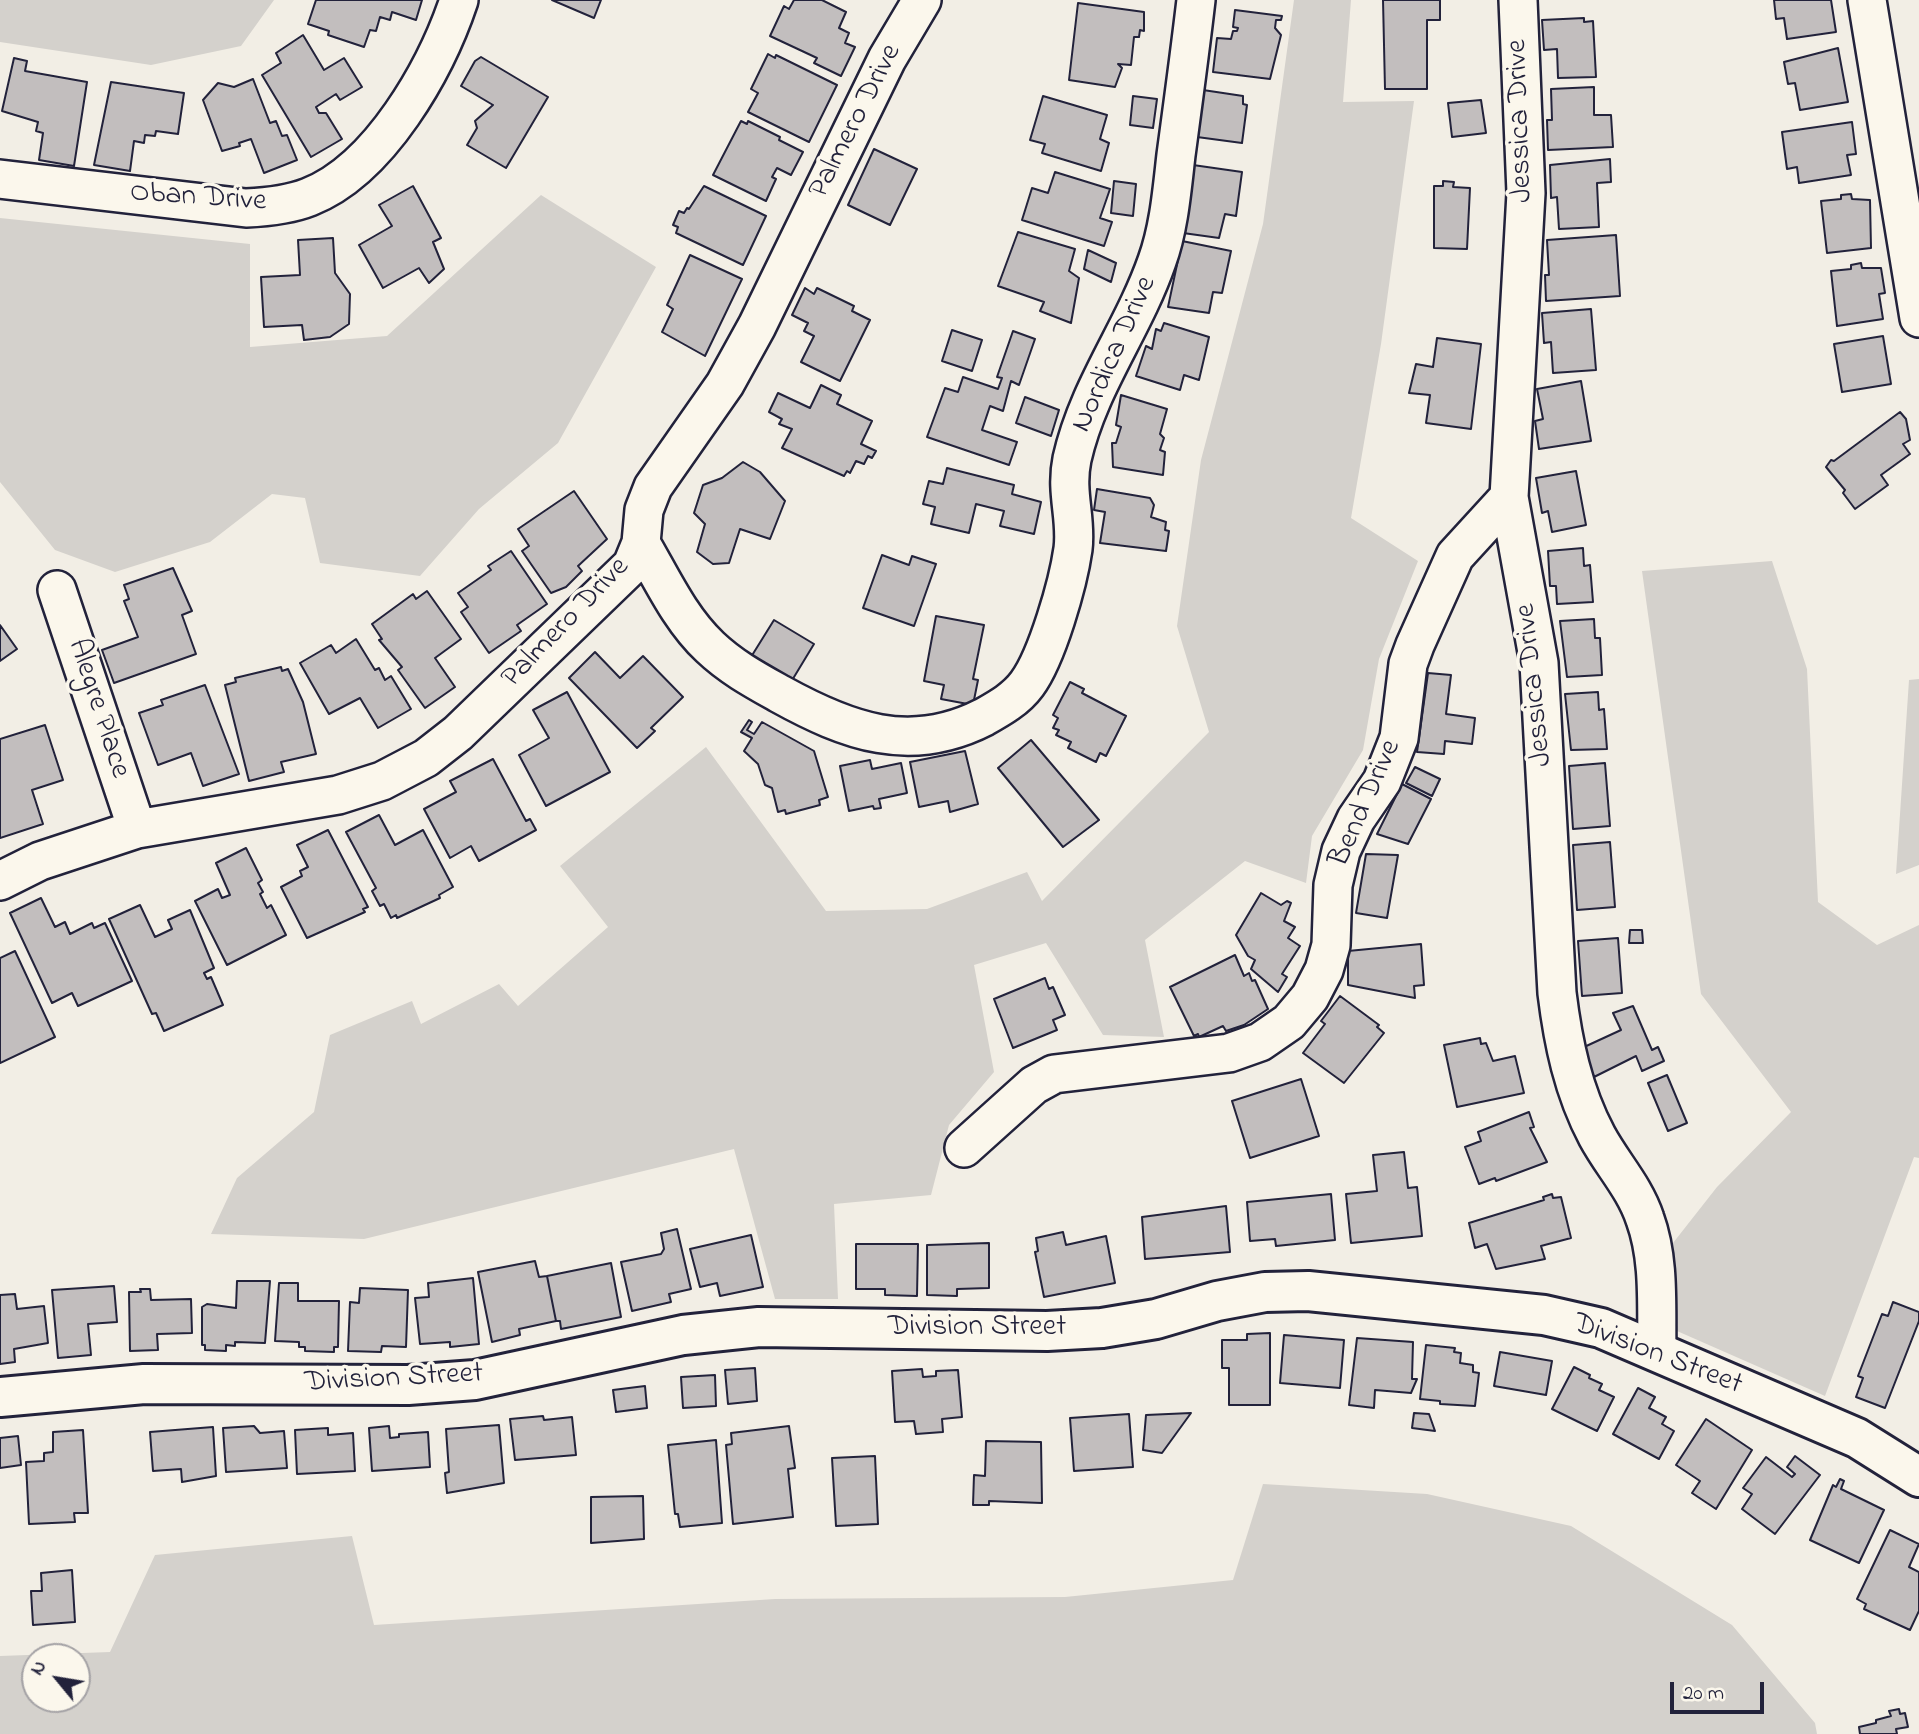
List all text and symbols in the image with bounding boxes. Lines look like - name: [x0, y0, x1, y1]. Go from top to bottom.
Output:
- street label: Palmero Drive: [803, 39, 911, 205]
- street label: Jessica Drive: [1501, 39, 1543, 203]
- street label: Oban Drive: [129, 176, 267, 222]
- street label: Nordica Drive: [1066, 271, 1166, 439]
- street label: Palmero Drive: [496, 551, 638, 697]
- street label: Jessica Drive: [1510, 602, 1562, 768]
- street label: Alegre Place: [58, 635, 136, 783]
- street label: Bend Drive: [1323, 735, 1411, 873]
- street label: Division Street: [1567, 1307, 1747, 1405]
- street label: Division Street: [888, 1311, 1066, 1347]
- street label: Division Street: [304, 1357, 484, 1403]
- north arrow: [21, 1643, 91, 1713]
- text: N: [24, 1656, 54, 1681]
- scale bar: [1674, 1668, 1769, 1712]
- text: 20 m: [1683, 1679, 1724, 1709]

